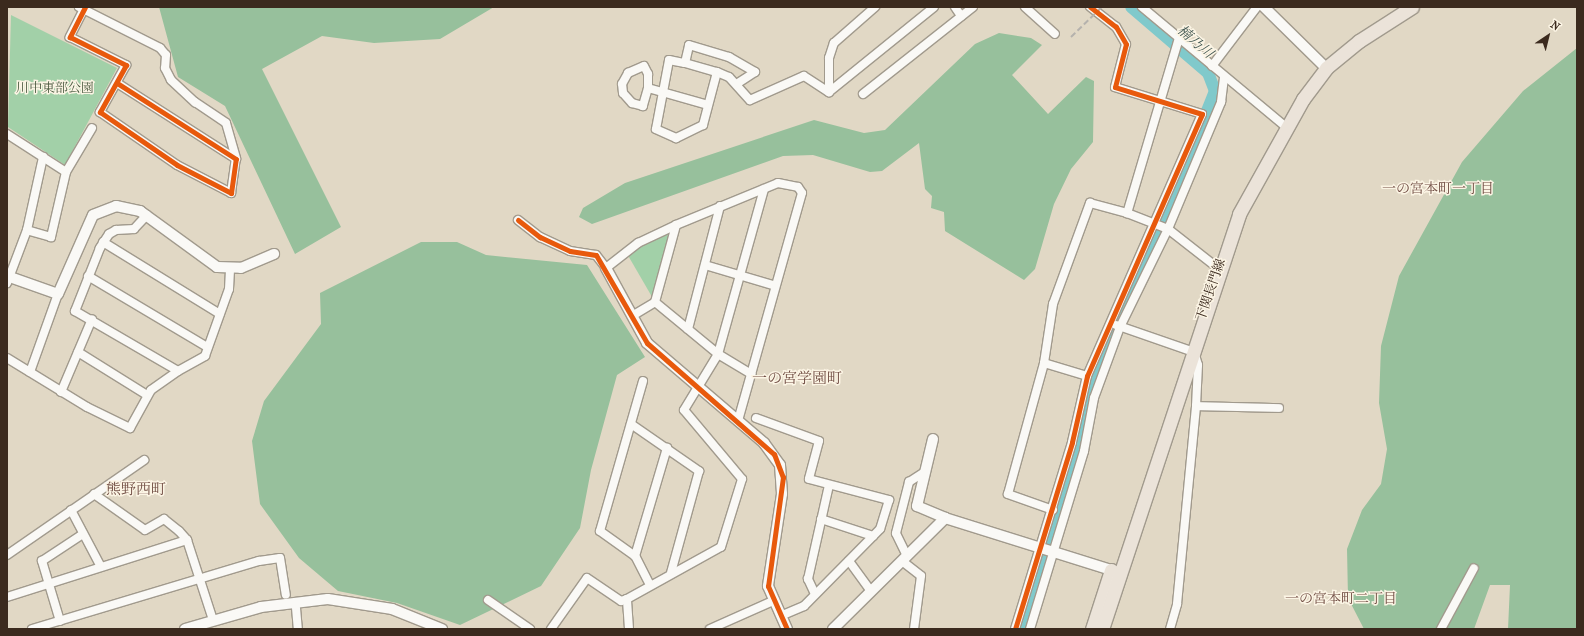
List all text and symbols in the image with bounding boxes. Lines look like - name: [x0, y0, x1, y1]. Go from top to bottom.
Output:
- north arrow: [1528, 16, 1568, 56]
- text: N: [1548, 18, 1562, 33]
- water label: 楠乃川: [1174, 22, 1216, 62]
- park label: 川中東部公園: [16, 80, 94, 96]
- district label: 一の宮本町一丁目: [1382, 181, 1494, 197]
- street label: 下関長門線: [1193, 257, 1229, 323]
- district label: 一の宮学園町: [752, 370, 842, 388]
- district label: 熊野西町: [106, 481, 166, 499]
- district label: 一の宮本町二丁目: [1285, 591, 1397, 607]

